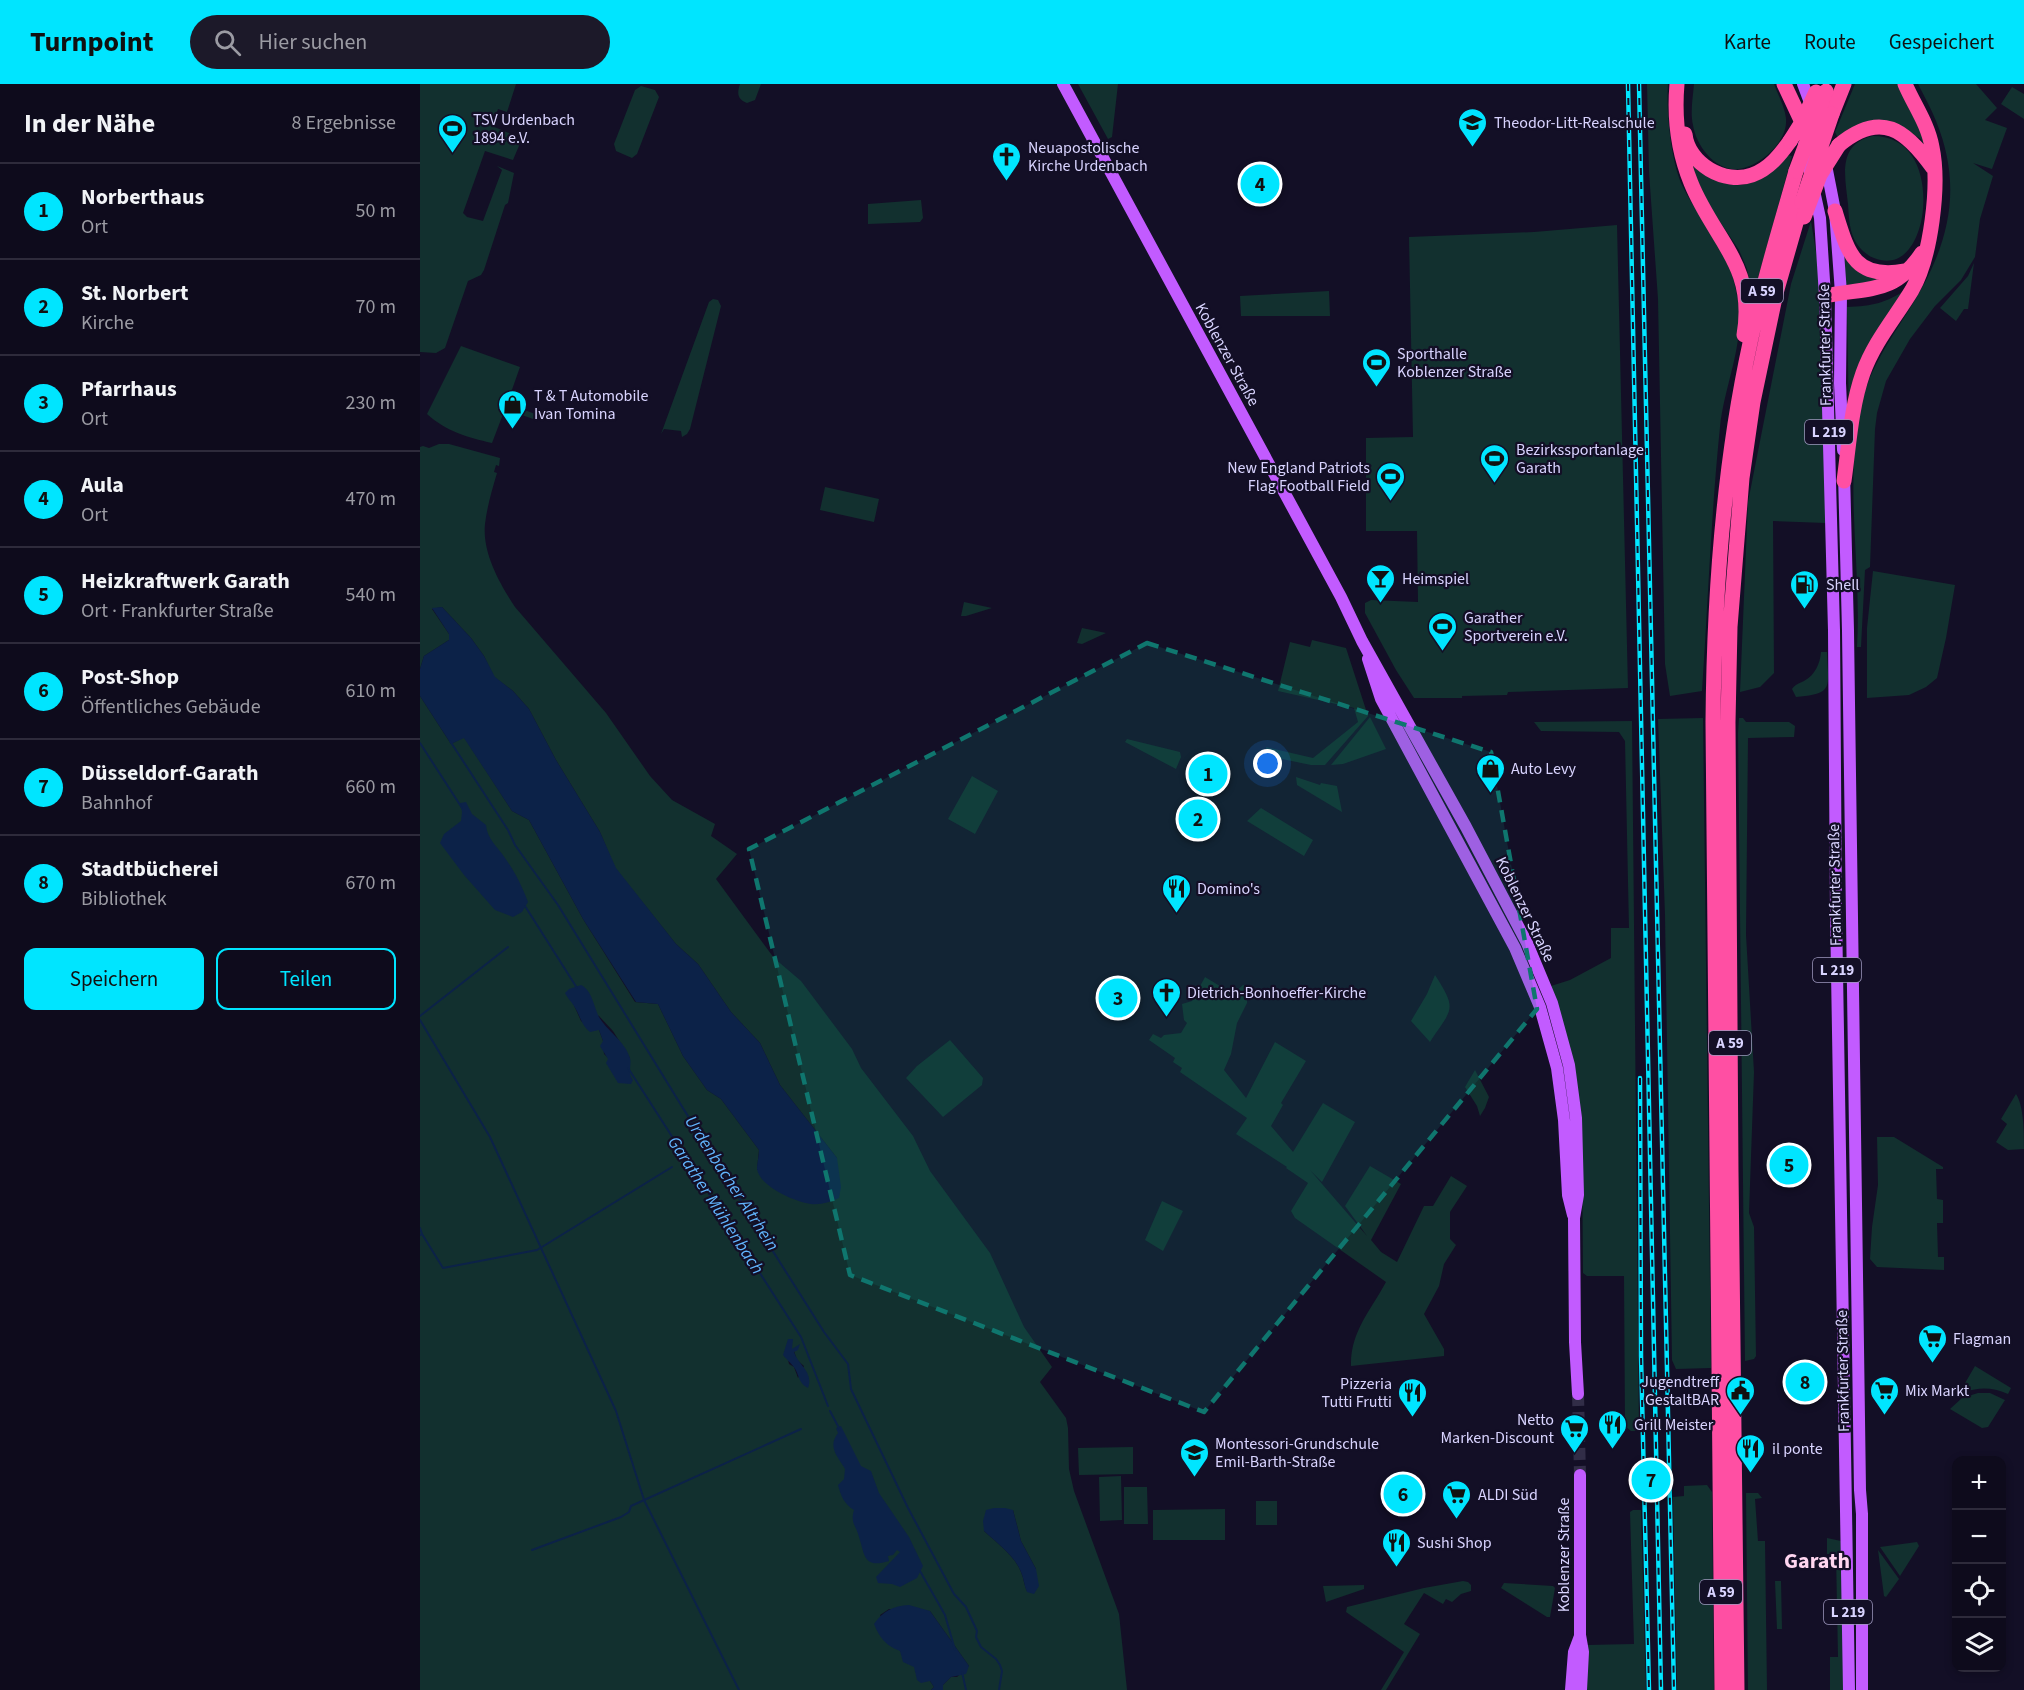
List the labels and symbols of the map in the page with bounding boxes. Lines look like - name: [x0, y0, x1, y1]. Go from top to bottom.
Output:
- school or university icon: Theodor-Litt-Realschule: [1457, 106, 1489, 148]
- place label: TSV Urdenbach 1894 e.V.: [473, 109, 575, 149]
- sports icon: TSV Urdenbach 1894 e.V.: [436, 112, 468, 154]
- place label: Theodor-Litt-Realschule: [1494, 112, 1655, 134]
- place label: Neuapostolische Kirche Urdenbach: [1028, 137, 1148, 177]
- church icon: Neuapostolische Kirche Urdenbach: [991, 140, 1023, 182]
- pin: 4: [1240, 162, 1280, 206]
- road number: A 59: [1741, 279, 1783, 303]
- street label: Frankfurter Straße: [1813, 284, 1837, 406]
- street label: Koblenzer Straße: [1190, 299, 1265, 410]
- place label: Sporthalle Koblenzer Straße: [1397, 343, 1512, 383]
- sports icon: Sporthalle Koblenzer Straße: [1360, 346, 1392, 388]
- place label: T & T Automobile Ivan Tomina: [534, 385, 648, 425]
- shop icon: T & T Automobile Ivan Tomina: [497, 388, 529, 430]
- road number: L 219: [1805, 420, 1853, 444]
- place label: Bezirkssportanlage Garath: [1516, 439, 1644, 479]
- sports icon: Bezirkssportanlage Garath: [1479, 442, 1511, 484]
- place label: New England Patriots Flag Football Field: [1227, 457, 1370, 497]
- sports icon: New England Patriots Flag Football Field: [1375, 460, 1407, 502]
- bar icon: Heimspiel: [1365, 562, 1397, 604]
- place label: Heimspiel: [1402, 568, 1469, 590]
- fuel station icon: Shell: [1789, 568, 1821, 610]
- place label: Shell: [1826, 574, 1859, 596]
- place label: Garather Sportverein e.V.: [1464, 607, 1568, 647]
- sports icon: Garather Sportverein e.V.: [1427, 610, 1459, 652]
- your location: [1253, 749, 1282, 778]
- pin: 1: [1188, 752, 1228, 796]
- shop icon: Auto Levy: [1474, 752, 1506, 794]
- place label: Auto Levy: [1511, 758, 1576, 780]
- pin: 2: [1178, 796, 1218, 842]
- street label: Frankfurter Straße: [1823, 824, 1847, 946]
- street label: Koblenzer Straße: [1490, 853, 1560, 966]
- restaurant icon: Domino's: [1160, 872, 1192, 914]
- place label: Domino's: [1197, 878, 1260, 900]
- road number: L 219: [1813, 958, 1861, 982]
- pin: 3: [1098, 976, 1138, 1020]
- church icon: Dietrich-Bonhoeffer-Kirche: [1150, 976, 1182, 1018]
- place label: Dietrich-Bonhoeffer-Kirche: [1187, 982, 1366, 1004]
- road number: A 59: [1709, 1031, 1751, 1055]
- water label: Urdenbacher Altrhein: [678, 1111, 785, 1256]
- water label: Garather Mühlenbach: [662, 1131, 770, 1279]
- pin: 5: [1770, 1142, 1808, 1188]
- street label: Frankfurter Straße: [1831, 1310, 1855, 1432]
- supermarket icon: Flagman: [1916, 1322, 1948, 1364]
- place label: Flagman: [1953, 1328, 2011, 1350]
- pin: 8: [1786, 1360, 1824, 1404]
- place label: Jugendtreff GestaltBAR: [1641, 1371, 1720, 1411]
- place label: Pizzeria Tutti Frutti: [1322, 1373, 1392, 1413]
- public building icon: Jugendtreff GestaltBAR: [1724, 1374, 1756, 1416]
- supermarket icon: Mix Markt: [1868, 1374, 1900, 1416]
- restaurant icon: Pizzeria Tutti Frutti: [1397, 1376, 1429, 1418]
- place label: Mix Markt: [1905, 1380, 1970, 1402]
- restaurant icon: Grill Meister: [1597, 1408, 1629, 1450]
- place label: Netto Marken-Discount: [1440, 1409, 1555, 1449]
- supermarket icon: Netto Marken-Discount: [1559, 1412, 1591, 1454]
- place label: Grill Meister: [1634, 1414, 1714, 1436]
- restaurant icon: il ponte: [1735, 1432, 1767, 1474]
- place label: Montessori-Grundschule Emil-Barth-Straße: [1215, 1433, 1379, 1473]
- school or university icon: Montessori-Grundschule Emil-Barth-Straße: [1178, 1436, 1210, 1478]
- place label: il ponte: [1772, 1438, 1823, 1460]
- pin: 7: [1632, 1458, 1670, 1502]
- pin: 6: [1384, 1472, 1422, 1516]
- supermarket icon: ALDI Süd: [1441, 1478, 1473, 1520]
- place label: ALDI Süd: [1478, 1484, 1538, 1506]
- street label: Koblenzer Straße: [1553, 1498, 1575, 1612]
- restaurant icon: Sushi Shop: [1380, 1526, 1412, 1568]
- place label: Sushi Shop: [1417, 1532, 1492, 1554]
- district label: Garath: [1784, 1545, 1850, 1577]
- road number: A 59: [1700, 1580, 1742, 1604]
- road number: L 219: [1824, 1600, 1872, 1624]

